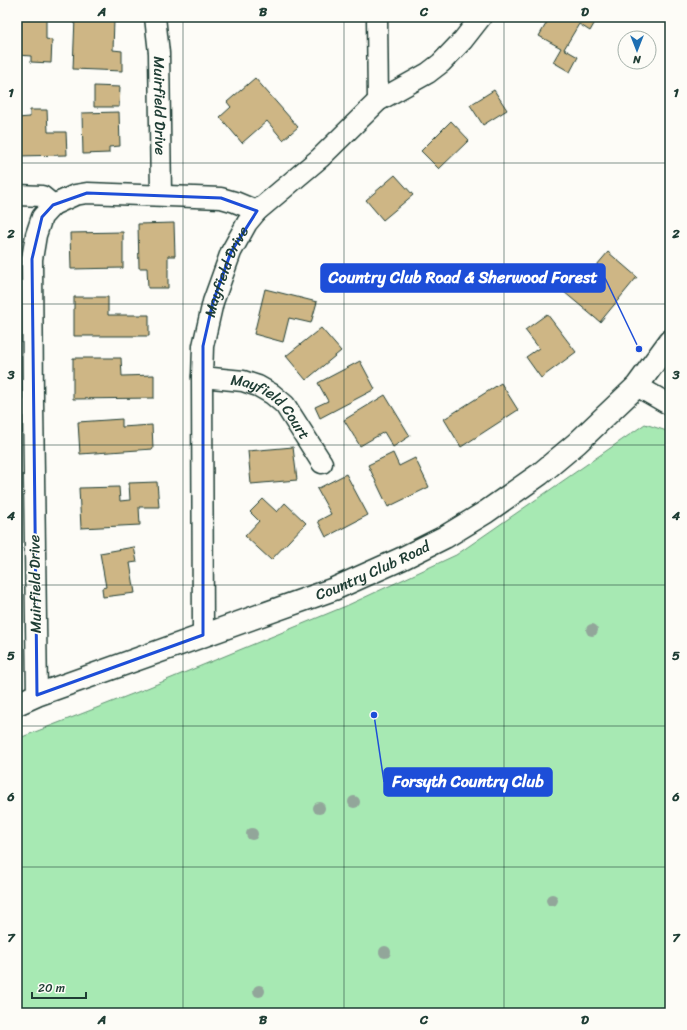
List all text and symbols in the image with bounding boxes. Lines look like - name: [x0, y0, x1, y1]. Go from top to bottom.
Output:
- text: A: [97, 0, 106, 23]
- text: B: [259, 0, 268, 23]
- text: C: [419, 0, 429, 23]
- text: D: [581, 0, 589, 23]
- north arrow: [617, 30, 657, 70]
- text: N: [633, 50, 642, 69]
- street label: Muirfield Drive: [146, 56, 173, 156]
- text: 1: [8, 81, 14, 104]
- text: 1: [673, 81, 679, 104]
- street label: Mayfield Drive: [197, 221, 256, 320]
- text: 2: [6, 222, 15, 245]
- text: 2: [671, 222, 680, 245]
- text: Country Club Road & Sherwood Forest: [328, 263, 597, 292]
- callout: Country Club Road & Sherwood Forest: [321, 264, 605, 292]
- text: 3: [6, 363, 15, 386]
- text: 3: [671, 363, 680, 386]
- street label: Mayfield Court: [230, 367, 317, 445]
- text: 4: [6, 504, 16, 527]
- text: 4: [671, 504, 681, 527]
- street label: Country Club Road: [312, 533, 436, 608]
- street label: Muirfield Drive: [21, 534, 49, 634]
- text: 5: [7, 644, 15, 667]
- text: 5: [672, 644, 680, 667]
- text: Forsyth Country Club: [391, 767, 544, 796]
- callout: Forsyth Country Club: [384, 768, 552, 796]
- text: 6: [6, 785, 15, 808]
- text: 6: [671, 785, 680, 808]
- text: 7: [7, 926, 16, 949]
- text: 7: [672, 926, 681, 949]
- scale bar: [32, 974, 86, 1000]
- text: 20 m: [38, 977, 65, 999]
- text: A: [97, 1008, 106, 1030]
- text: B: [259, 1008, 268, 1030]
- text: C: [419, 1008, 429, 1030]
- text: D: [581, 1008, 589, 1030]

